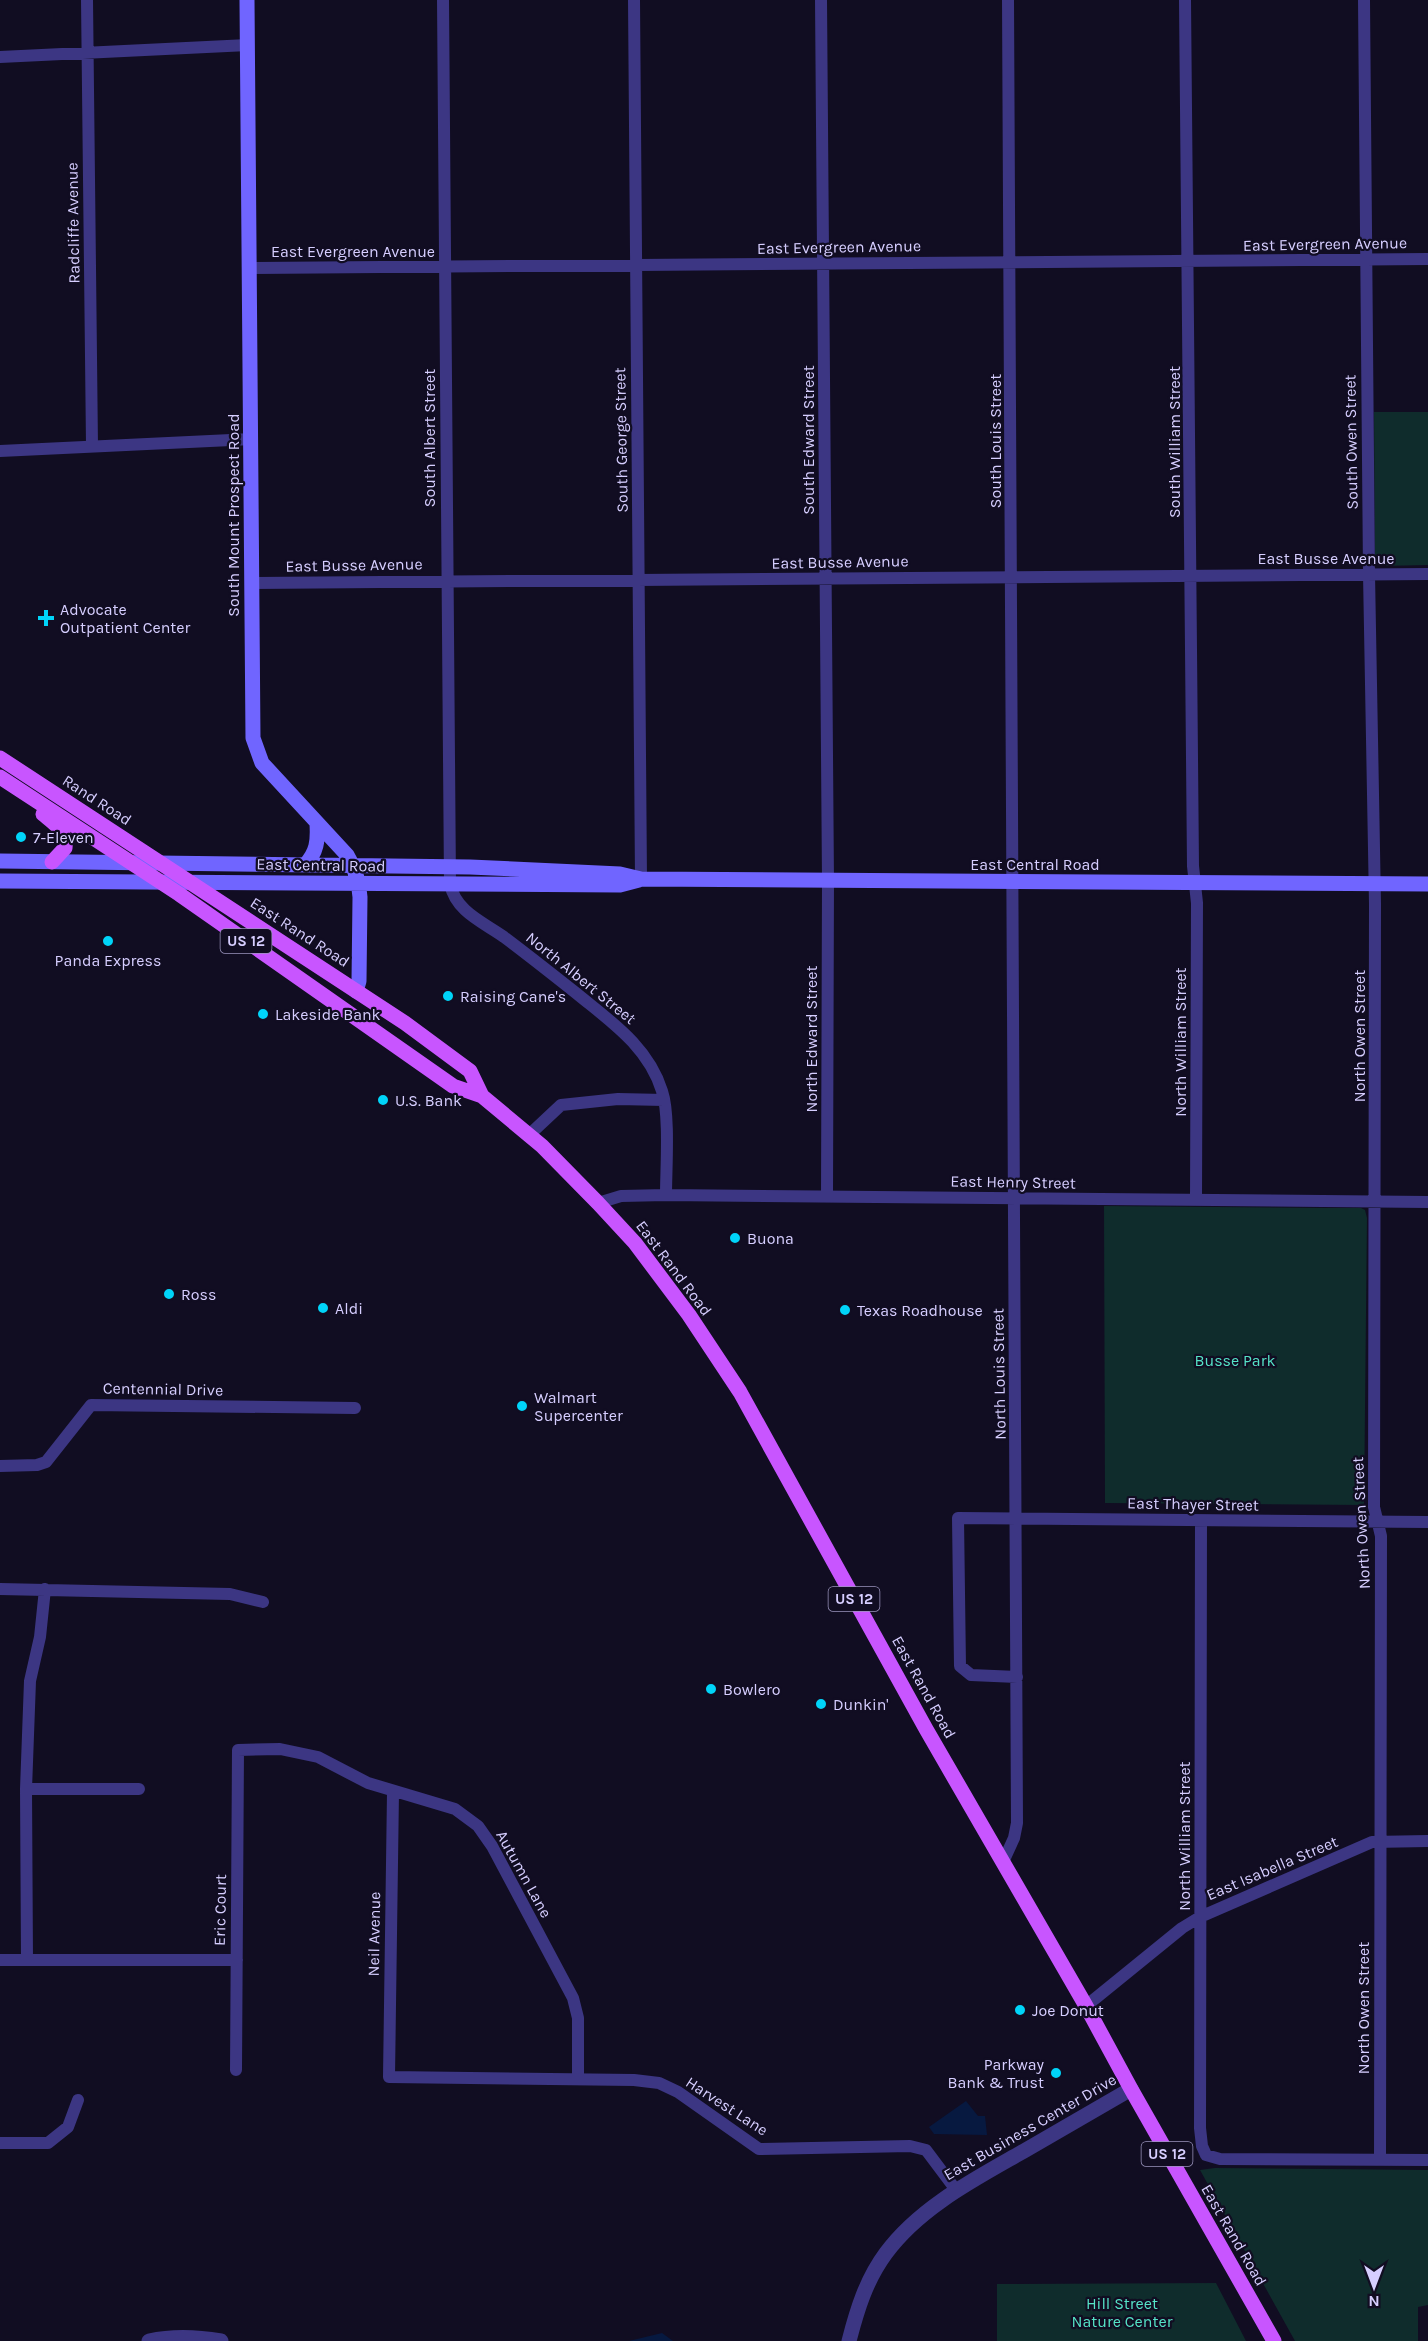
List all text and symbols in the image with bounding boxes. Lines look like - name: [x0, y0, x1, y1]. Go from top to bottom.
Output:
- street label: Radcliffe Avenue: [62, 162, 84, 284]
- street label: East Evergreen Avenue: [1243, 233, 1407, 255]
- street label: East Evergreen Avenue: [757, 236, 921, 258]
- street label: East Evergreen Avenue: [271, 242, 435, 261]
- street label: South Edward Street: [799, 365, 818, 515]
- street label: South William Street: [1165, 366, 1184, 518]
- street label: South George Street: [610, 367, 632, 513]
- street label: South Albert Street: [420, 369, 439, 507]
- street label: South Louis Street: [986, 374, 1005, 508]
- street label: South Owen Street: [1340, 374, 1362, 510]
- street label: South Mount Prospect Road: [224, 413, 243, 617]
- street label: East Busse Avenue: [1257, 549, 1395, 568]
- street label: East Busse Avenue: [771, 551, 909, 573]
- street label: East Busse Avenue: [285, 554, 423, 576]
- place label: Advocate Outpatient Center: [60, 600, 191, 637]
- marker: Advocate Outpatient Center: [37, 609, 55, 627]
- street label: Rand Road: [59, 771, 135, 829]
- place label: 7-Eleven: [33, 828, 94, 847]
- marker: 7-Eleven: [14, 830, 28, 844]
- street label: East Central Road: [256, 854, 386, 876]
- street label: East Central Road: [970, 855, 1100, 874]
- street label: East Rand Road: [247, 893, 353, 971]
- street label: North Albert Street: [522, 928, 640, 1028]
- road number: US 12: [220, 929, 272, 953]
- marker: Panda Express: [101, 934, 115, 948]
- place label: Panda Express: [55, 951, 161, 970]
- street label: North Edward Street: [802, 966, 821, 1112]
- street label: North William Street: [1171, 967, 1190, 1117]
- street label: North Owen Street: [1350, 970, 1369, 1102]
- place label: Raising Cane's: [460, 987, 566, 1006]
- marker: Raising Cane's: [441, 989, 455, 1003]
- place label: Lakeside Bank: [275, 1005, 381, 1024]
- marker: Lakeside Bank: [256, 1007, 270, 1021]
- place label: U.S. Bank: [395, 1091, 462, 1110]
- marker: U.S. Bank: [376, 1093, 390, 1107]
- street label: East Henry Street: [950, 1171, 1076, 1193]
- street label: East Rand Road: [632, 1217, 716, 1319]
- place label: Buona: [747, 1229, 794, 1248]
- marker: Buona: [728, 1231, 742, 1245]
- place label: Ross: [181, 1285, 216, 1304]
- marker: Ross: [162, 1287, 176, 1301]
- place label: Aldi: [335, 1299, 363, 1318]
- marker: Aldi: [316, 1301, 330, 1315]
- place label: Texas Roadhouse: [857, 1301, 983, 1320]
- marker: Texas Roadhouse: [838, 1303, 852, 1317]
- street label: North Louis Street: [988, 1308, 1010, 1440]
- park label: Busse Park: [1195, 1351, 1275, 1370]
- street label: Centennial Drive: [103, 1378, 223, 1400]
- place label: Walmart Supercenter: [534, 1388, 623, 1425]
- marker: Walmart Supercenter: [515, 1399, 529, 1413]
- street label: North Owen Street: [1348, 1456, 1374, 1590]
- street label: East Thayer Street: [1127, 1493, 1259, 1515]
- road number: US 12: [828, 1587, 880, 1611]
- street label: East Rand Road: [888, 1632, 960, 1742]
- place label: Bowlero: [723, 1680, 781, 1699]
- marker: Bowlero: [704, 1682, 718, 1696]
- place label: Dunkin': [833, 1695, 889, 1714]
- marker: Dunkin': [814, 1697, 828, 1711]
- street label: North William Street: [1175, 1761, 1194, 1911]
- street label: Autumn Lane: [492, 1827, 556, 1921]
- street label: East Isabella Street: [1203, 1832, 1341, 1904]
- street label: Eric Court: [210, 1874, 230, 1946]
- street label: Neil Avenue: [364, 1891, 384, 1977]
- street label: North Owen Street: [1354, 1942, 1373, 2074]
- place label: Joe Donut: [1032, 2001, 1104, 2020]
- marker: Joe Donut: [1013, 2003, 1027, 2017]
- place label: Parkway Bank & Trust: [948, 2055, 1045, 2092]
- marker: Parkway Bank & Trust: [1049, 2066, 1063, 2080]
- street label: East Business Center Drive: [940, 2070, 1120, 2184]
- street label: Harvest Lane: [682, 2072, 772, 2140]
- road number: US 12: [1142, 2142, 1192, 2166]
- street label: East Rand Road: [1197, 2181, 1271, 2289]
- north arrow: [1344, 2257, 1404, 2317]
- text: N: [1368, 2292, 1380, 2311]
- park label: Hill Street Nature Center: [1072, 2294, 1173, 2331]

